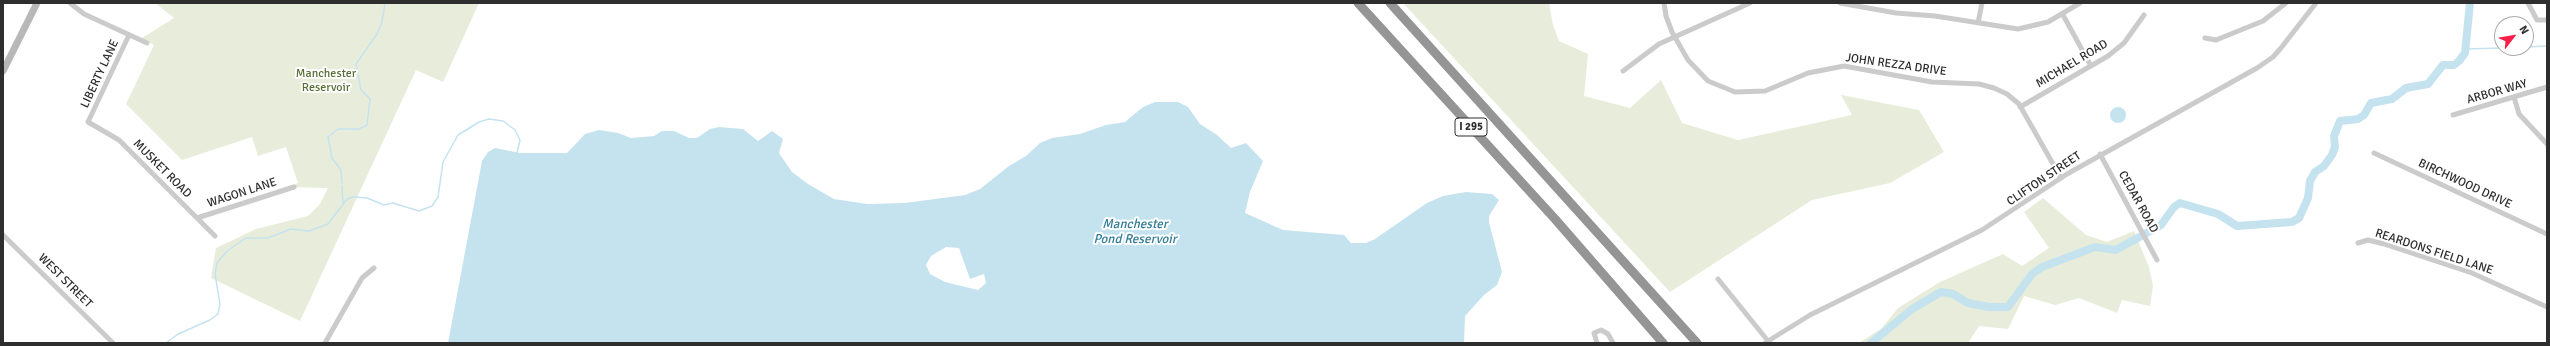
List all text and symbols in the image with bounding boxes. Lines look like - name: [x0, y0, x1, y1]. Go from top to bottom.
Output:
- north arrow: [2494, 16, 2534, 56]
- text: N: [2516, 23, 2531, 37]
- street label: MICHAEL ROAD: [2033, 37, 2111, 91]
- street label: LIBERTY LANE: [78, 38, 122, 110]
- street label: JOHN REZZA DRIVE: [1845, 51, 1947, 79]
- park label: Manchester Reservoir: [296, 67, 356, 95]
- street label: ARBOR WAY: [2465, 77, 2529, 107]
- road number: I 295: [1455, 118, 1487, 136]
- street label: MUSKET ROAD: [130, 137, 194, 201]
- street label: CLIFTON STREET: [2004, 149, 2084, 209]
- street label: BIRCHWOOD DRIVE: [2416, 156, 2514, 212]
- street label: CEDAR ROAD: [2115, 168, 2161, 236]
- street label: WAGON LANE: [206, 175, 278, 211]
- water label: Manchester Pond Reservoir: [1094, 217, 1176, 248]
- street label: REARDONS FIELD LANE: [2373, 226, 2495, 278]
- street label: WEST STREET: [35, 251, 95, 311]

